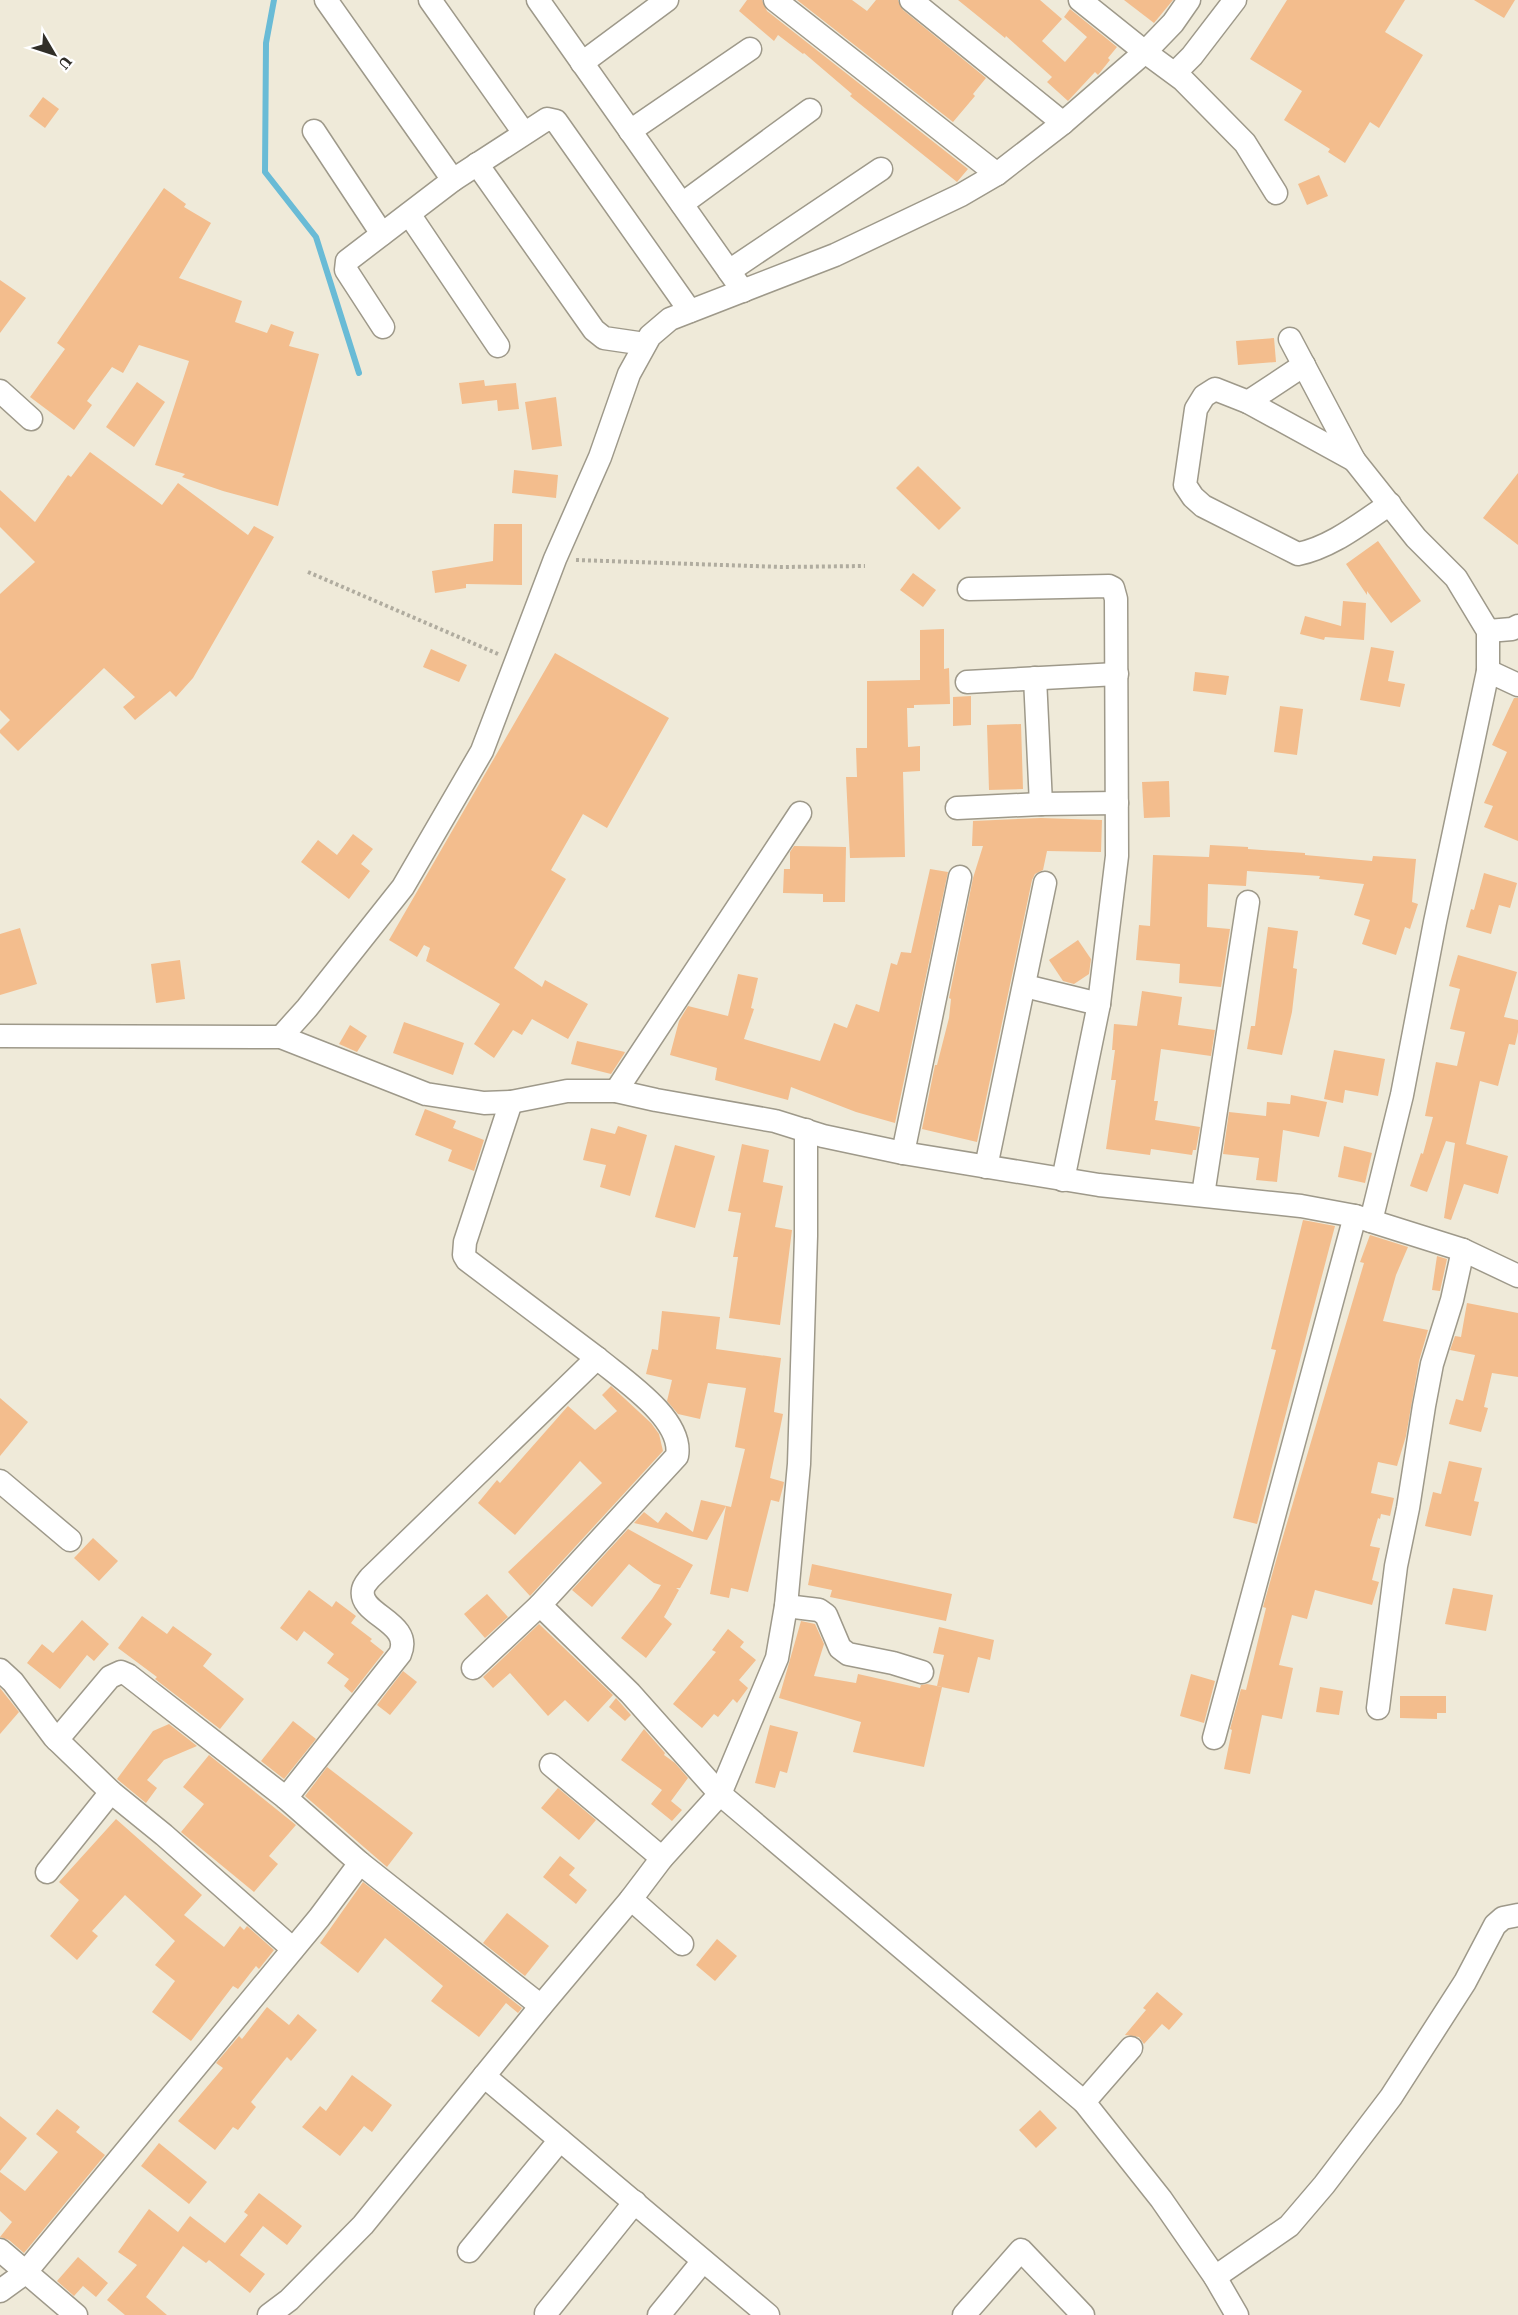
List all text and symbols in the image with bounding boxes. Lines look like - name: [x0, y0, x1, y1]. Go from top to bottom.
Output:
- north arrow: [24, 24, 84, 84]
- text: U: [53, 52, 78, 75]

